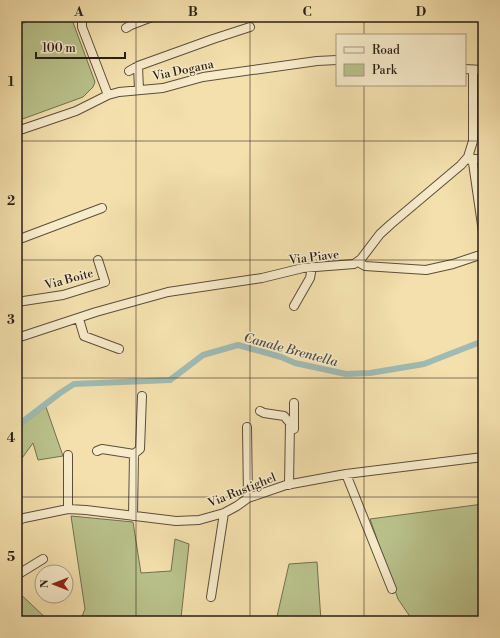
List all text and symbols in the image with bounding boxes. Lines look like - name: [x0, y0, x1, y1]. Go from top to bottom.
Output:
- text: A: [73, 4, 84, 20]
- text: B: [188, 4, 198, 20]
- text: C: [302, 4, 312, 20]
- text: D: [416, 4, 426, 20]
- scale bar: [36, 34, 125, 60]
- legend: [336, 34, 466, 86]
- text: 100 m: [42, 41, 76, 56]
- text: Road: [372, 43, 400, 58]
- street label: Via Dogana: [150, 57, 216, 84]
- text: Park: [372, 63, 398, 78]
- text: 1: [8, 74, 15, 90]
- text: 2: [7, 193, 15, 209]
- street label: Via Piave: [287, 247, 340, 268]
- street label: Via Boite: [42, 266, 95, 293]
- text: 3: [7, 312, 15, 328]
- water label: Canale Brentella: [242, 330, 340, 370]
- text: 4: [7, 430, 16, 446]
- street label: Via Rustighel: [205, 470, 279, 511]
- text: 5: [7, 549, 15, 565]
- north arrow: [34, 564, 74, 604]
- text: N: [38, 579, 52, 588]

